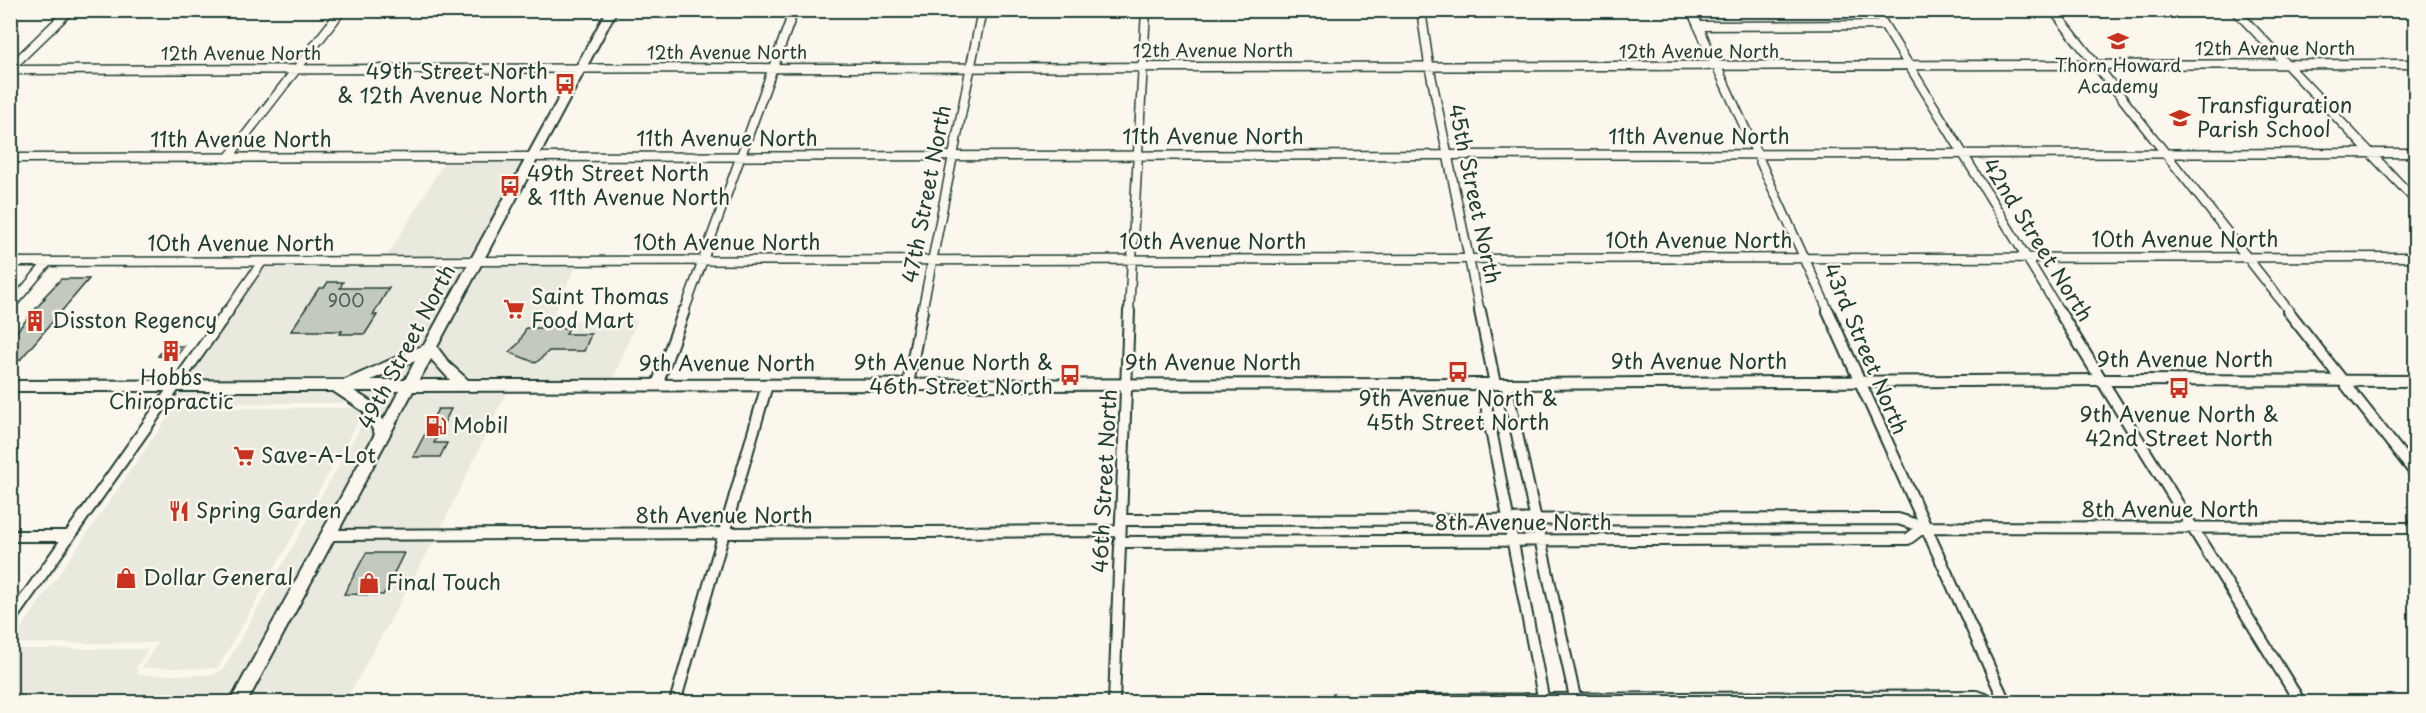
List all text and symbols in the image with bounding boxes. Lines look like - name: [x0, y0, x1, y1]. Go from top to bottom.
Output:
- school or university icon: Thorn Howard Academy: [2106, 29, 2130, 53]
- street label: 12th Avenue North: [2195, 34, 2355, 61]
- street label: 12th Avenue North: [1133, 36, 1293, 63]
- street label: 12th Avenue North: [1619, 37, 1779, 64]
- street label: 12th Avenue North: [647, 38, 807, 65]
- street label: 12th Avenue North: [161, 39, 321, 66]
- place label: Thorn Howard Academy: [2055, 51, 2181, 99]
- place label: 49th Street North & 12th Avenue North: [337, 54, 548, 110]
- bus stop icon: 49th Street North & 12th Avenue North: [553, 72, 577, 96]
- place label: Transfiguration Parish School: [2197, 88, 2352, 144]
- street label: 45th Street North: [1441, 101, 1511, 286]
- street label: 47th Street North: [892, 102, 958, 285]
- school or university icon: Transfiguration Parish School: [2168, 106, 2192, 130]
- street label: 11th Avenue North: [1122, 119, 1304, 151]
- street label: 11th Avenue North: [1608, 119, 1790, 151]
- street label: 11th Avenue North: [636, 121, 818, 153]
- street label: 11th Avenue North: [150, 122, 332, 154]
- street label: 42nd Street North: [1975, 151, 2102, 327]
- place label: 49th Street North & 11th Avenue North: [527, 156, 730, 212]
- bus stop icon: 49th Street North & 11th Avenue North: [498, 174, 522, 198]
- street label: 10th Avenue North: [2091, 222, 2279, 254]
- street label: 10th Avenue North: [1605, 223, 1793, 255]
- street label: 10th Avenue North: [1119, 224, 1307, 256]
- street label: 10th Avenue North: [633, 225, 821, 257]
- street label: 10th Avenue North: [147, 226, 335, 258]
- street label: 49th Street North: [348, 258, 462, 434]
- street label: 43rd Street North: [1816, 258, 1917, 439]
- place label: Saint Thomas Food Mart: [531, 279, 669, 335]
- house number: 900: [328, 286, 364, 313]
- supermarket icon: Saint Thomas Food Mart: [502, 297, 526, 321]
- place label: Disston Regency: [52, 303, 217, 335]
- building icon: Disston Regency: [23, 309, 47, 333]
- building icon: Hobbs Chiropractic: [159, 339, 183, 363]
- street label: 9th Avenue North: [2097, 342, 2273, 374]
- street label: 9th Avenue North: [1611, 344, 1787, 376]
- place label: 9th Avenue North & 46th Street North: [854, 345, 1053, 401]
- street label: 9th Avenue North: [1125, 345, 1301, 377]
- street label: 9th Avenue North: [639, 346, 815, 378]
- place label: Hobbs Chiropractic: [109, 360, 233, 416]
- bus stop icon: 9th Avenue North & 45th Street North: [1446, 360, 1470, 384]
- bus stop icon: 9th Avenue North & 46th Street North: [1058, 363, 1082, 387]
- bus stop icon: 9th Avenue North & 42nd Street North: [2167, 376, 2191, 400]
- place label: 9th Avenue North & 45th Street North: [1358, 381, 1558, 437]
- street label: 46th Street North: [1082, 388, 1124, 574]
- place label: 9th Avenue North & 42nd Street North: [2079, 397, 2279, 453]
- place label: Mobil: [453, 408, 508, 440]
- fuel station icon: Mobil: [424, 414, 448, 438]
- place label: Save-A-Lot: [261, 438, 376, 470]
- supermarket icon: Save-A-Lot: [232, 444, 256, 468]
- street label: 8th Avenue North: [2081, 492, 2259, 524]
- place label: Spring Garden: [196, 493, 342, 525]
- street label: 8th Avenue North: [635, 498, 813, 530]
- restaurant icon: Spring Garden: [167, 499, 191, 523]
- street label: 8th Avenue North: [1434, 505, 1612, 537]
- place label: Dollar General: [143, 560, 293, 592]
- place label: Final Touch: [386, 565, 501, 597]
- shop icon: Dollar General: [114, 566, 138, 590]
- shop icon: Final Touch: [357, 571, 381, 595]

